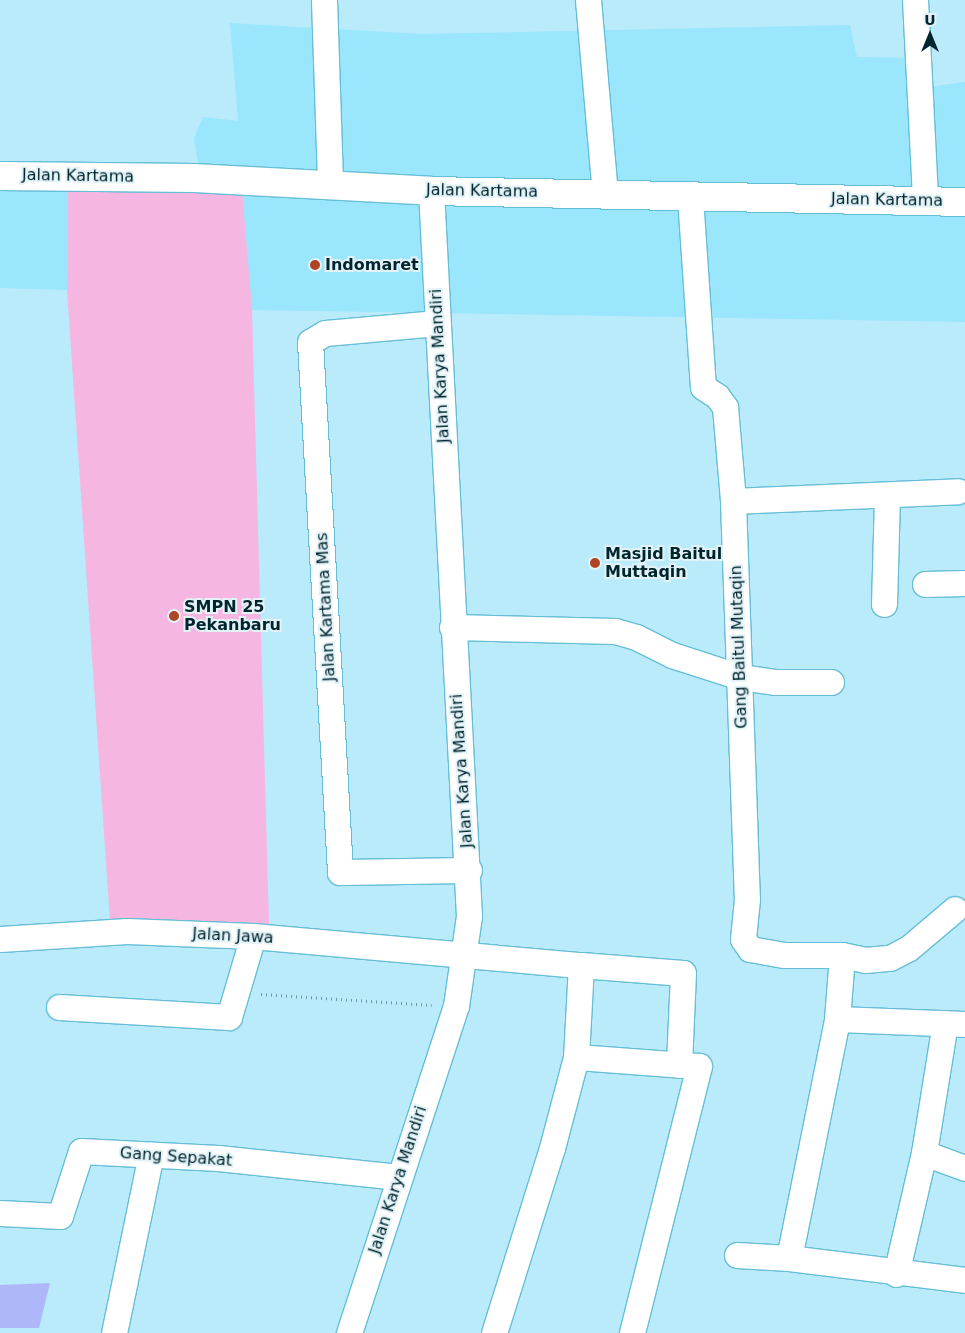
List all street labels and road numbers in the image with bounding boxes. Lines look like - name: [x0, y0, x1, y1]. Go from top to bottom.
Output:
- street label: Jalan Kartama: [22, 165, 134, 187]
- street label: Jalan Kartama: [426, 180, 538, 202]
- street label: Jalan Kartama: [831, 189, 943, 211]
- street label: Jalan Karya Mandiri: [426, 288, 454, 444]
- street label: Jalan Kartama Mas: [313, 532, 339, 682]
- street label: Gang Baitul Mutaqin: [727, 565, 751, 729]
- street label: Jalan Karya Mandiri: [447, 693, 477, 849]
- street label: Jalan Jawa: [192, 924, 274, 948]
- street label: Jalan Karya Mandiri: [365, 1104, 431, 1256]
- street label: Gang Sepakat: [119, 1143, 233, 1171]

